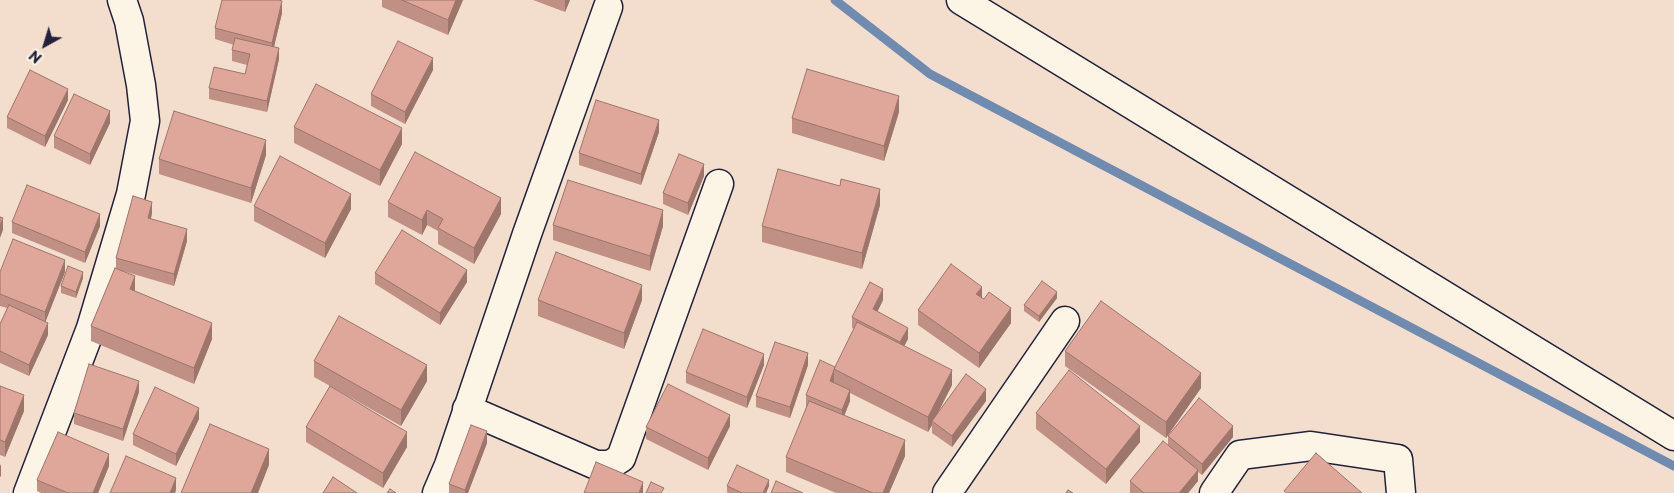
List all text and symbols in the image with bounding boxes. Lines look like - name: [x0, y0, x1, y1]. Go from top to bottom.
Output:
- north arrow: [20, 20, 70, 70]
- text: N: [24, 45, 46, 69]

